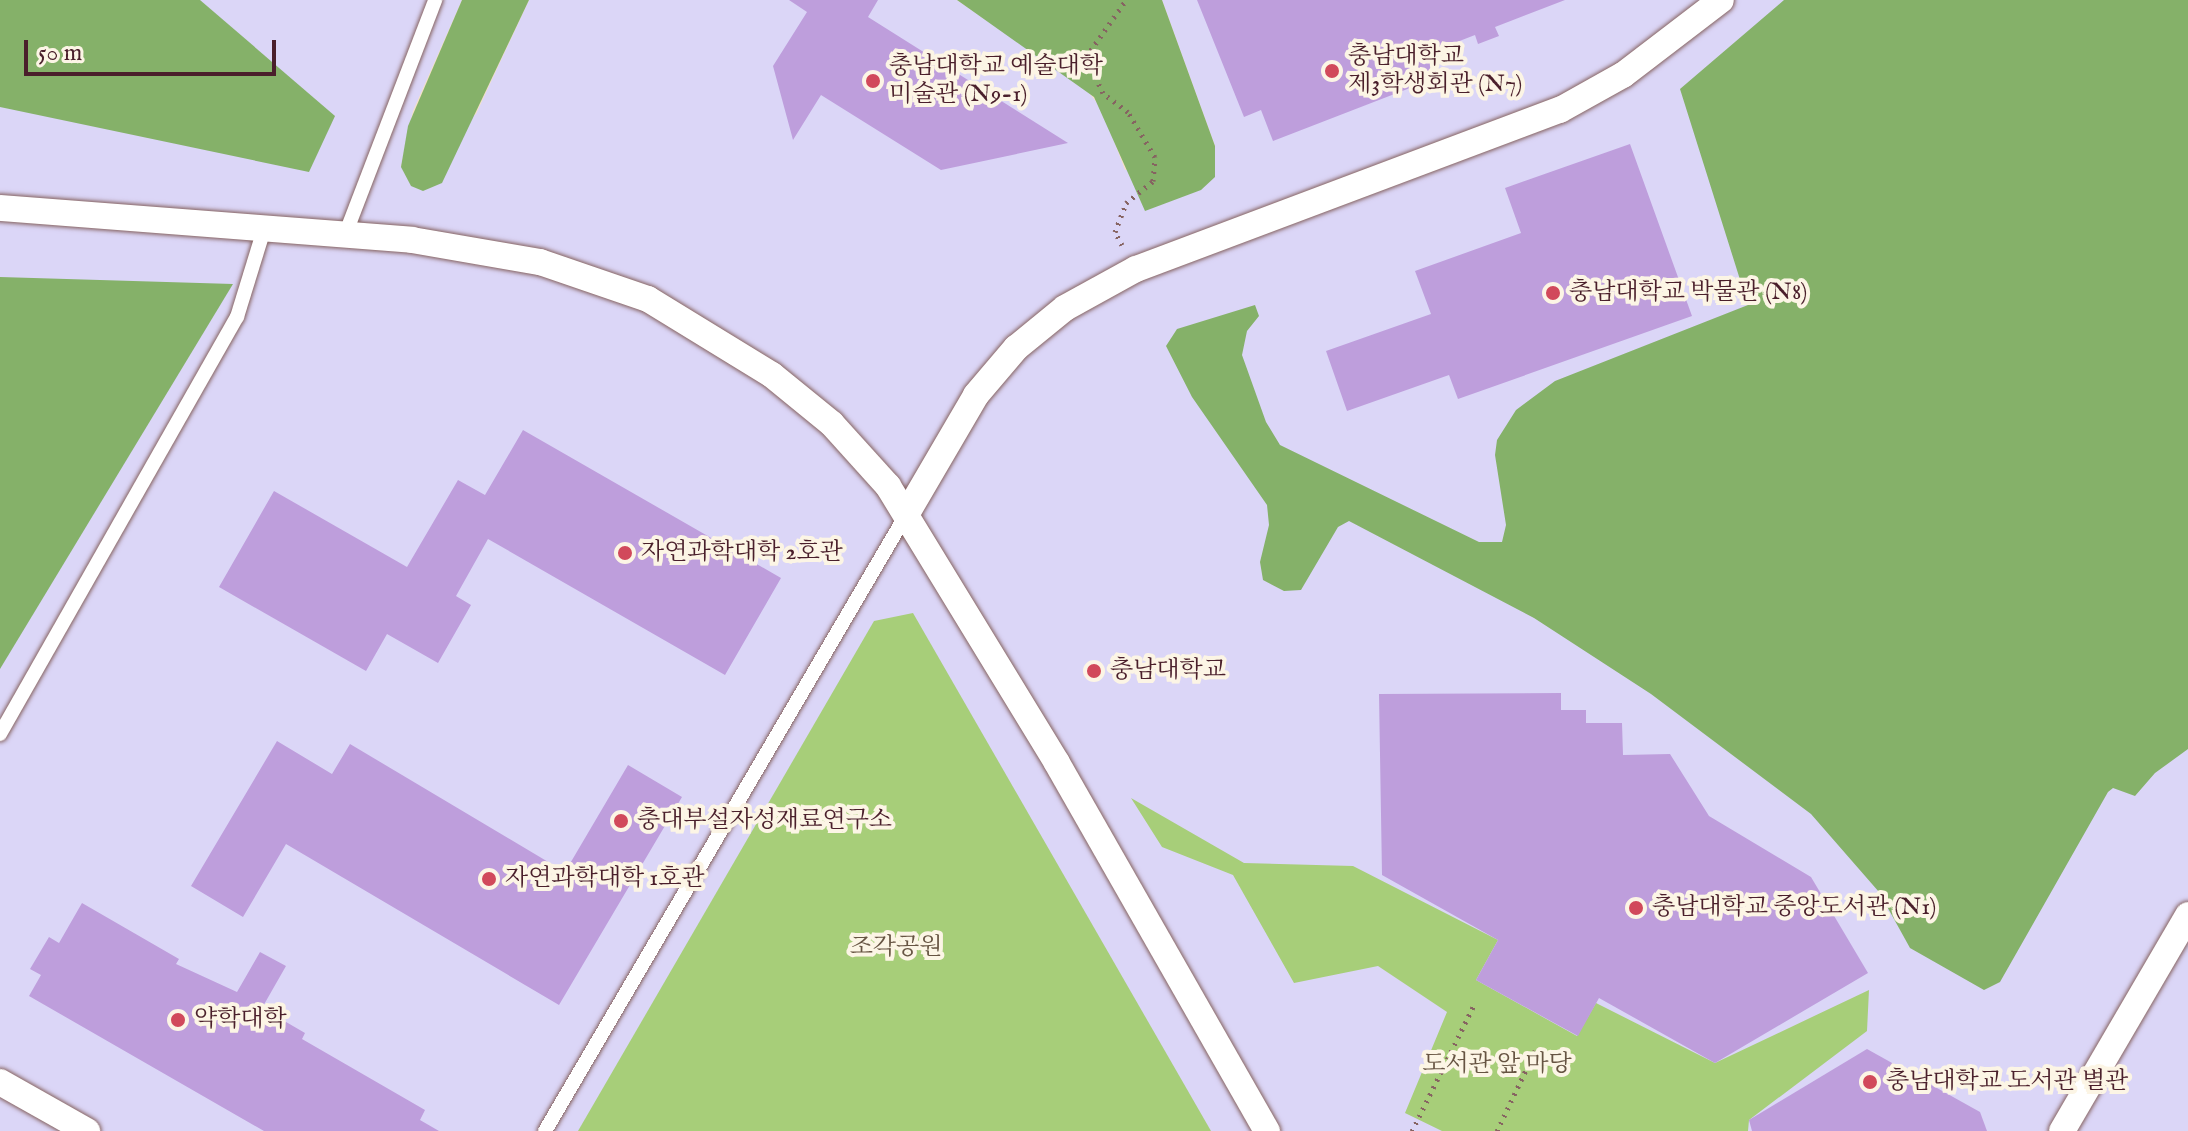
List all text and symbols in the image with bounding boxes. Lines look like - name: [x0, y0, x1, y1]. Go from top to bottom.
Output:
- scale bar: [28, 24, 280, 74]
- text: 50 m: [38, 38, 82, 69]
- place label: 충남대학교 제3학생회관 (N7): [1348, 43, 1523, 99]
- place label: 충남대학교 예술대학 미술관 (N9-1): [889, 53, 1103, 109]
- marker: 충남대학교 제3학생회관 (N7): [1323, 62, 1341, 80]
- marker: 충남대학교 예술대학 미술관 (N9-1): [864, 72, 882, 90]
- place label: 충남대학교 박물관 (N8): [1569, 279, 1808, 307]
- marker: 충남대학교 박물관 (N8): [1544, 284, 1562, 302]
- place label: 자연과학대학 2호관: [641, 539, 843, 567]
- marker: 자연과학대학 2호관: [616, 544, 634, 562]
- place label: 충남대학교: [1110, 657, 1226, 685]
- marker: 충남대학교: [1085, 662, 1103, 680]
- place label: 충대부설자성재료연구소: [637, 807, 892, 835]
- marker: 충대부설자성재료연구소: [612, 812, 630, 830]
- place label: 자연과학대학 1호관: [505, 865, 705, 893]
- marker: 자연과학대학 1호관: [480, 870, 498, 888]
- place label: 충남대학교 중앙도서관 (N1): [1652, 894, 1937, 922]
- marker: 충남대학교 중앙도서관 (N1): [1627, 899, 1645, 917]
- park label: 조각공원: [850, 934, 942, 962]
- place label: 약학대학: [194, 1006, 287, 1034]
- marker: 약학대학: [169, 1011, 187, 1029]
- park label: 도서관 앞 마당: [1422, 1051, 1572, 1079]
- place label: 충남대학교 도서관 별관: [1886, 1068, 2128, 1096]
- marker: 충남대학교 도서관 별관: [1861, 1073, 1879, 1091]

